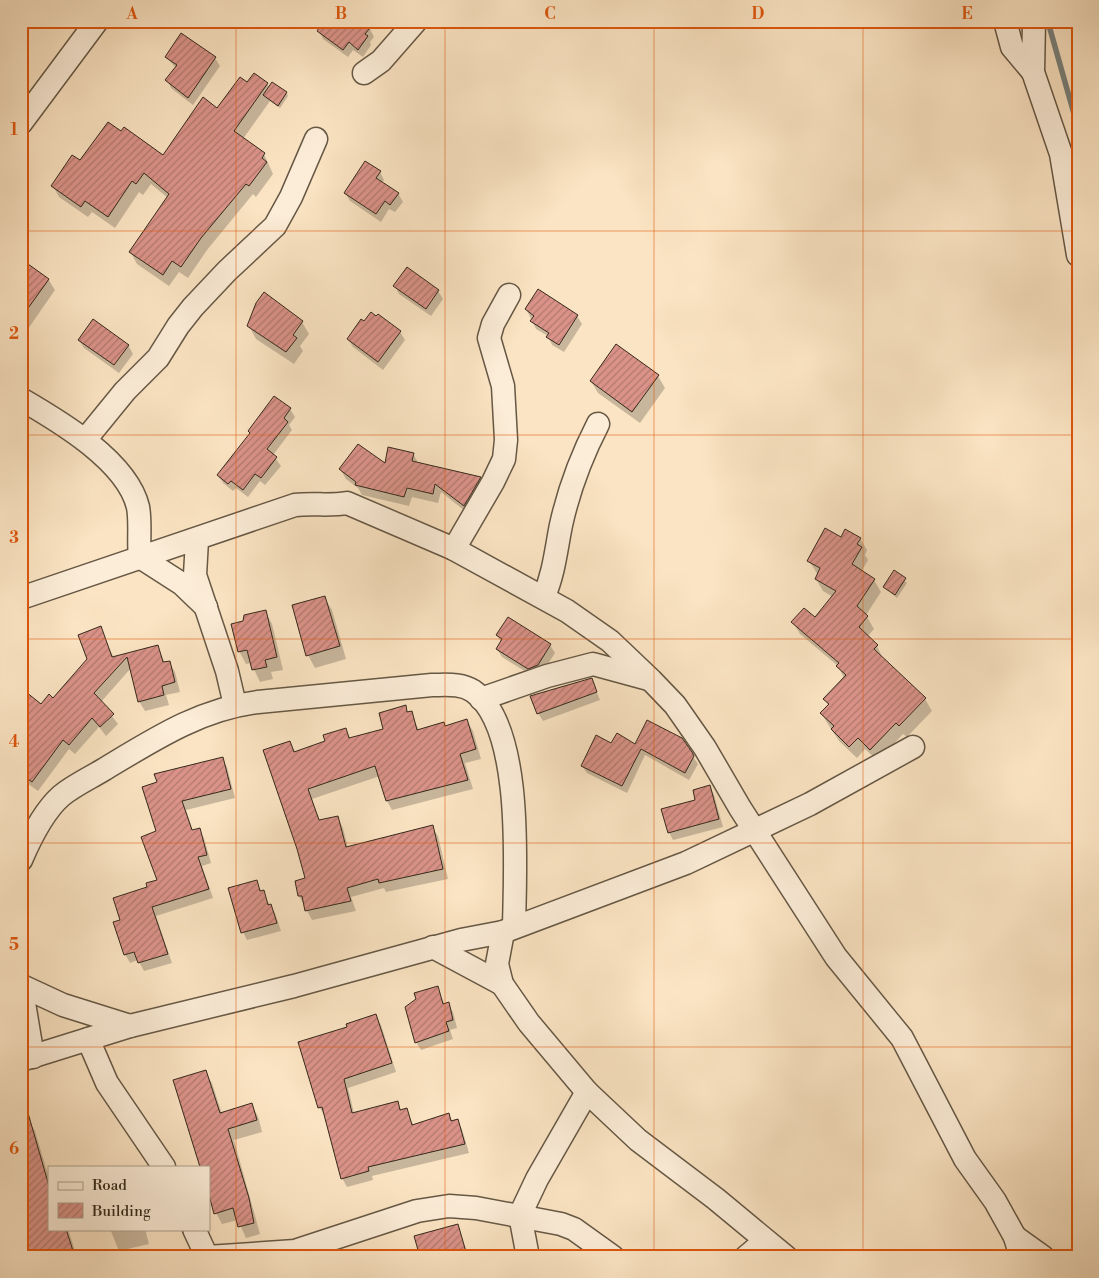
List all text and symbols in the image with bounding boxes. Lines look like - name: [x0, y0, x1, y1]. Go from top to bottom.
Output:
- text: A: [125, 4, 138, 24]
- text: B: [335, 4, 347, 24]
- text: C: [544, 4, 556, 24]
- text: D: [752, 4, 765, 24]
- text: E: [961, 4, 973, 24]
- text: 1: [10, 120, 18, 140]
- text: 2: [9, 324, 19, 344]
- text: 3: [9, 528, 19, 548]
- text: 4: [9, 732, 20, 752]
- text: 5: [9, 935, 19, 955]
- text: 6: [9, 1139, 19, 1159]
- legend: [48, 1166, 210, 1230]
- text: Road: [92, 1176, 127, 1195]
- text: Building: [91, 1202, 151, 1221]

